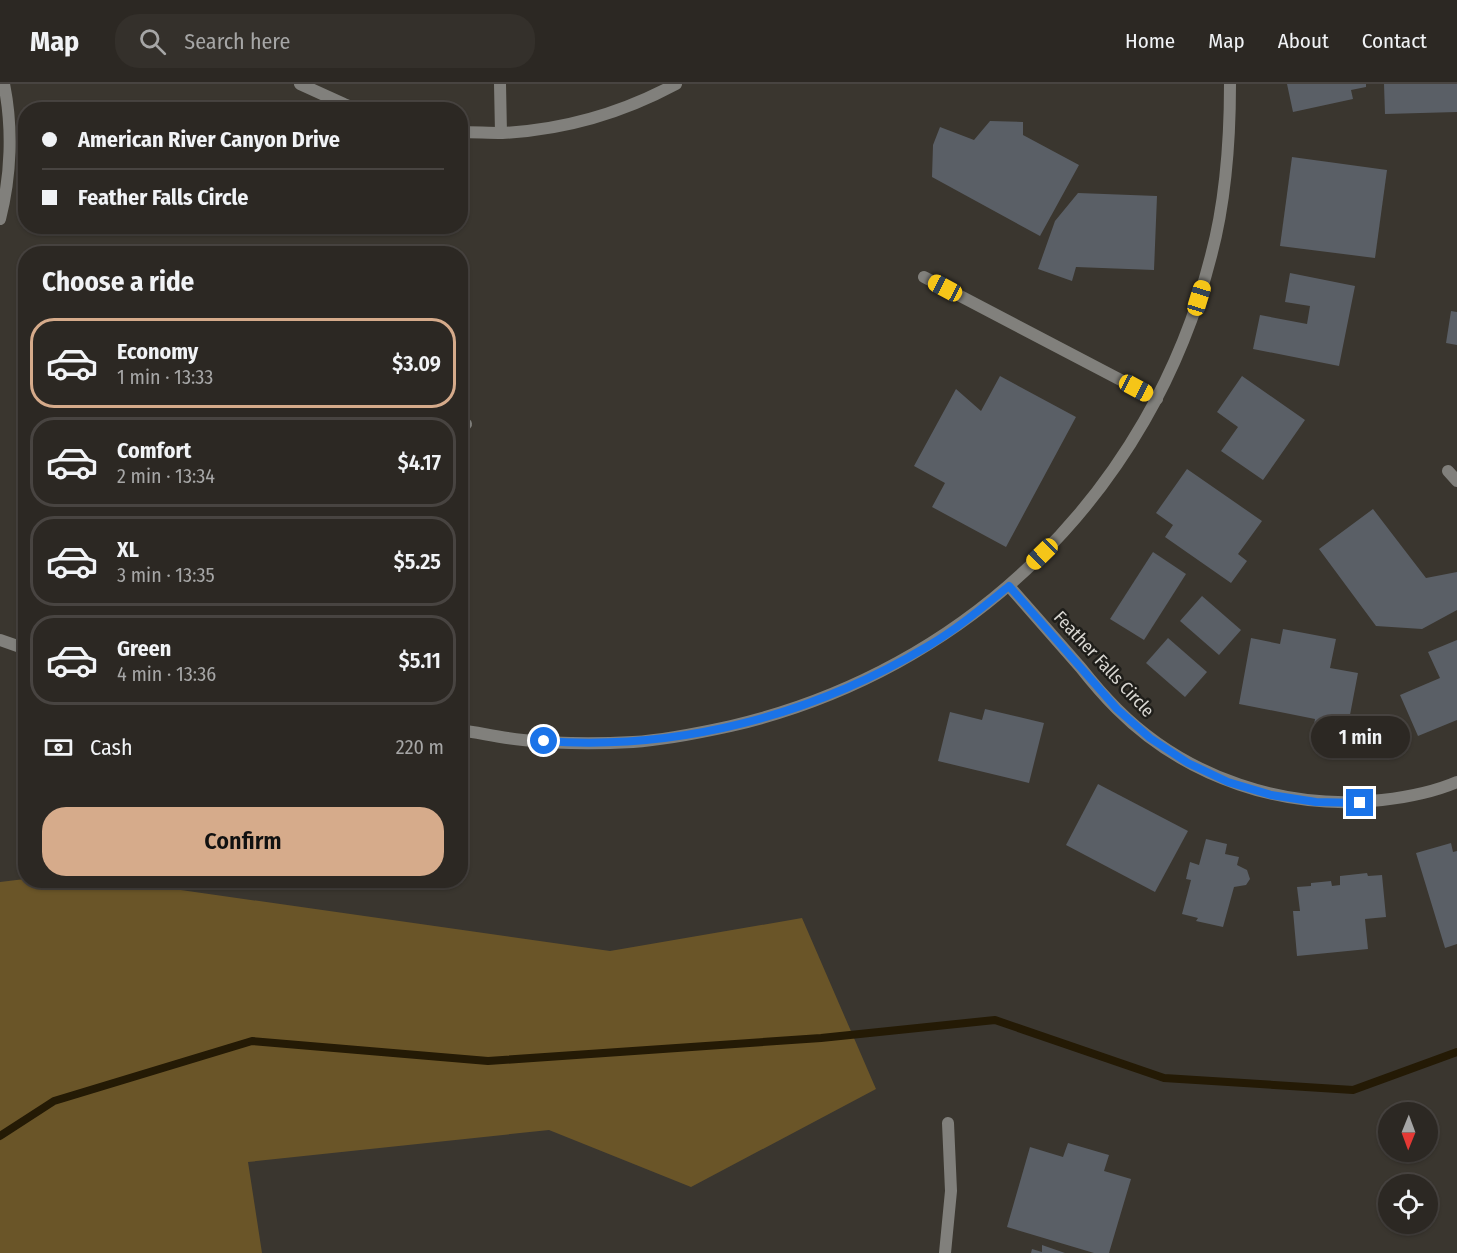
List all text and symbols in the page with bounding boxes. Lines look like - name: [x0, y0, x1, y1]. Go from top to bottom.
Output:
- search box: [115, 14, 535, 68]
- text: Map: [30, 25, 79, 58]
- icon: search: [136, 25, 169, 58]
- text: Search here: [184, 28, 290, 55]
- text: Home: [1125, 28, 1175, 54]
- text: Map: [1208, 28, 1245, 54]
- text: About: [1278, 28, 1329, 54]
- text: Contact: [1362, 28, 1427, 54]
- text: American River Canyon Drive: [78, 126, 340, 153]
- text: Feather Falls Circle: [78, 184, 249, 211]
- text: Choose a ride: [42, 266, 194, 298]
- car: [925, 272, 965, 304]
- car: [1185, 278, 1213, 318]
- icon: car: [45, 336, 99, 390]
- text: Economy: [117, 338, 198, 365]
- text: $3.09: [392, 350, 441, 377]
- text: 1 min · 13:33: [117, 365, 213, 389]
- car: [1116, 372, 1156, 404]
- icon: car: [45, 435, 99, 489]
- text: Comfort: [117, 437, 191, 464]
- text: $4.17: [398, 449, 441, 476]
- text: 2 min · 13:34: [117, 464, 215, 488]
- icon: car: [45, 534, 99, 588]
- car: [1023, 535, 1061, 573]
- text: XL: [117, 536, 139, 563]
- text: $5.25: [394, 548, 441, 575]
- text: 3 min · 13:35: [117, 563, 215, 587]
- street label: Feather Falls Circle: [1049, 606, 1159, 722]
- icon: car: [45, 633, 99, 687]
- text: Green: [117, 635, 171, 662]
- text: $5.11: [399, 647, 441, 674]
- text: 4 min · 13:36: [117, 662, 216, 686]
- callout: 1 min: [1310, 716, 1410, 758]
- text: 1 min: [1339, 725, 1382, 749]
- route start: [530, 727, 557, 754]
- icon: cash: [42, 731, 75, 764]
- text: Cash: [90, 734, 133, 761]
- text: 220 m: [396, 735, 444, 759]
- route end: [1346, 789, 1373, 816]
- button: Confirm: [42, 807, 444, 876]
- north arrow: [1378, 1102, 1438, 1162]
- map controls: [1378, 1102, 1438, 1234]
- button: locate: [1378, 1174, 1438, 1234]

